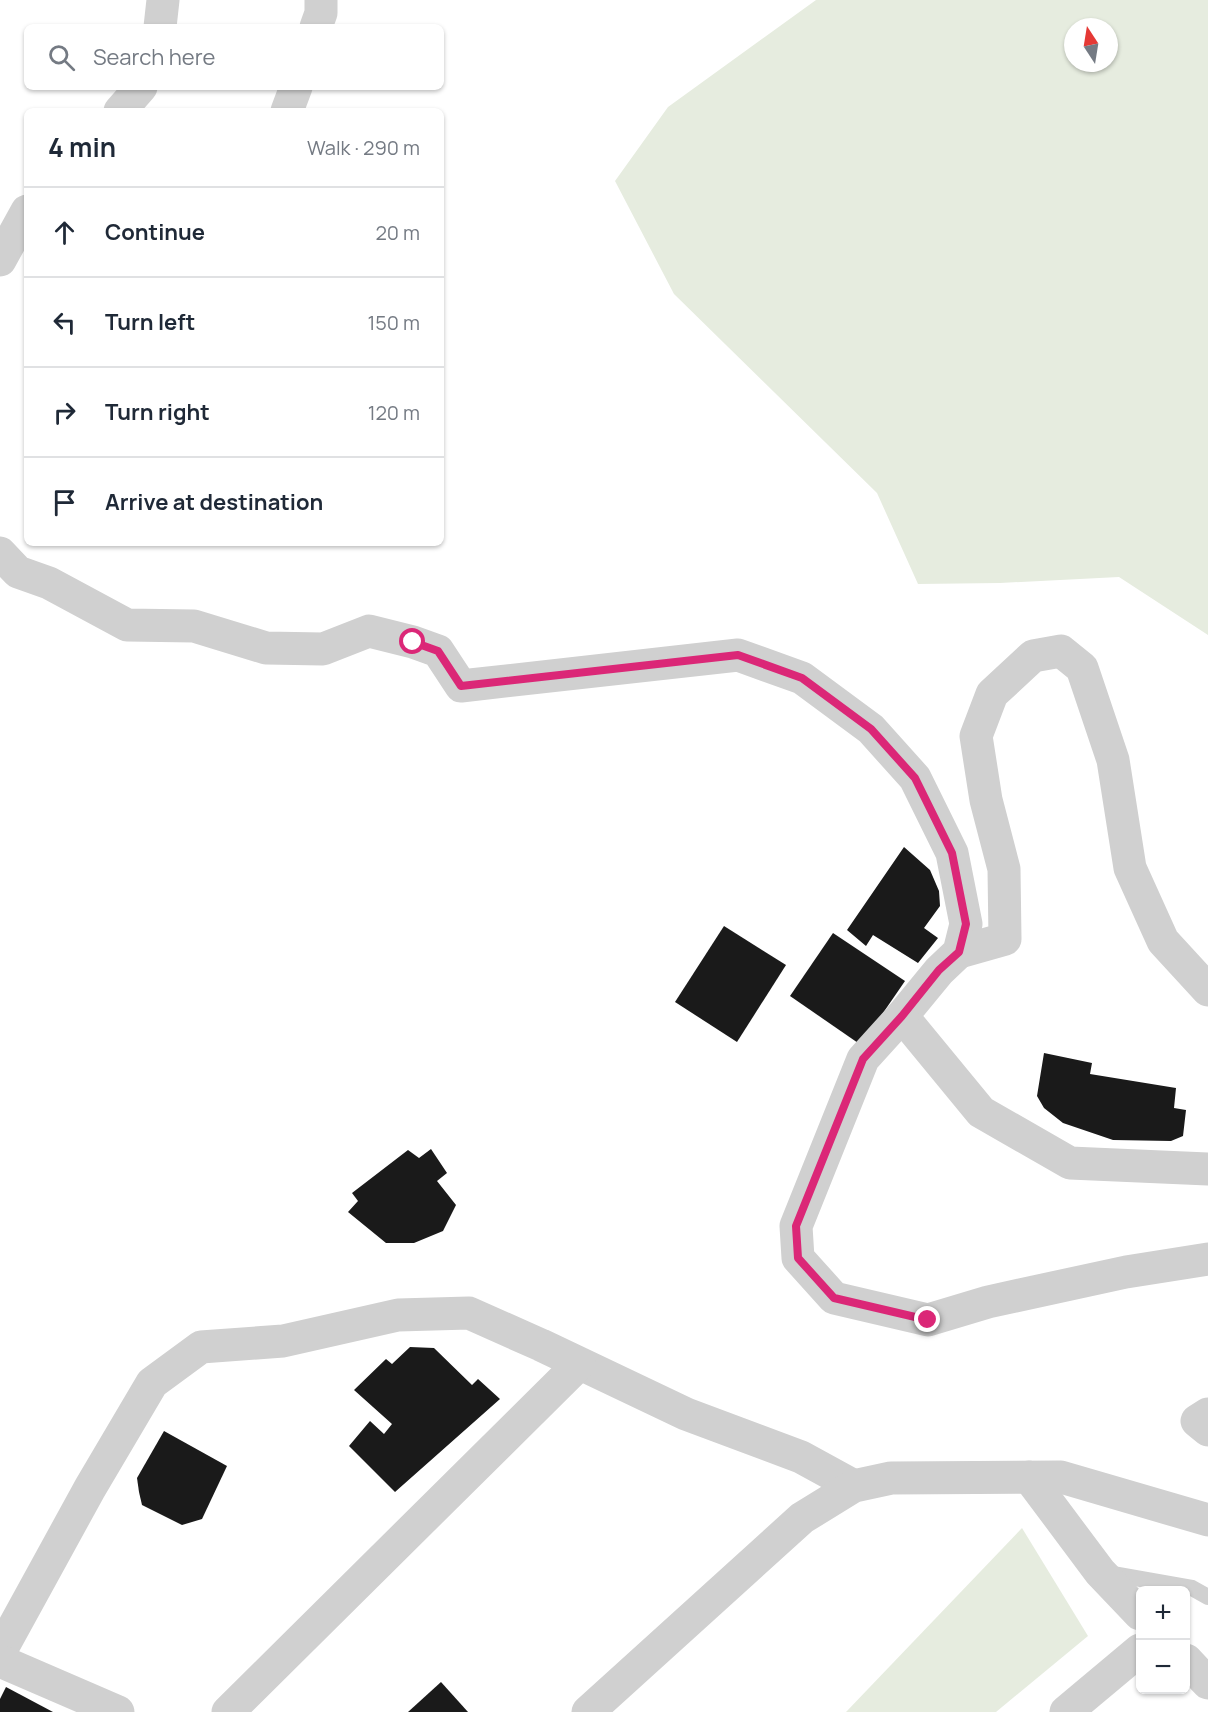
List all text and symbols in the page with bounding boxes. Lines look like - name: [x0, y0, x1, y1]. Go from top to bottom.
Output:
- north arrow: [1064, 18, 1118, 72]
- search box: [24, 24, 444, 90]
- icon: search: [45, 41, 78, 74]
- text: Search here: [93, 42, 215, 72]
- text: 4 min: [48, 129, 116, 165]
- text: Walk · 290 m: [307, 134, 420, 161]
- icon: ahead: [48, 216, 81, 249]
- text: Continue: [105, 217, 205, 247]
- text: 20 m: [375, 219, 420, 246]
- icon: left: [48, 306, 81, 339]
- text: Turn left: [105, 307, 195, 337]
- text: 150 m: [367, 309, 420, 336]
- icon: right: [48, 396, 81, 429]
- text: Turn right: [105, 397, 210, 427]
- text: 120 m: [368, 399, 420, 426]
- icon: arrive: [48, 486, 81, 519]
- text: Arrive at destination: [105, 487, 323, 517]
- route start: [399, 628, 425, 654]
- route end: [914, 1306, 940, 1332]
- map controls: [1136, 1586, 1190, 1694]
- button: +: [1136, 1586, 1190, 1640]
- button: −: [1136, 1640, 1190, 1694]

